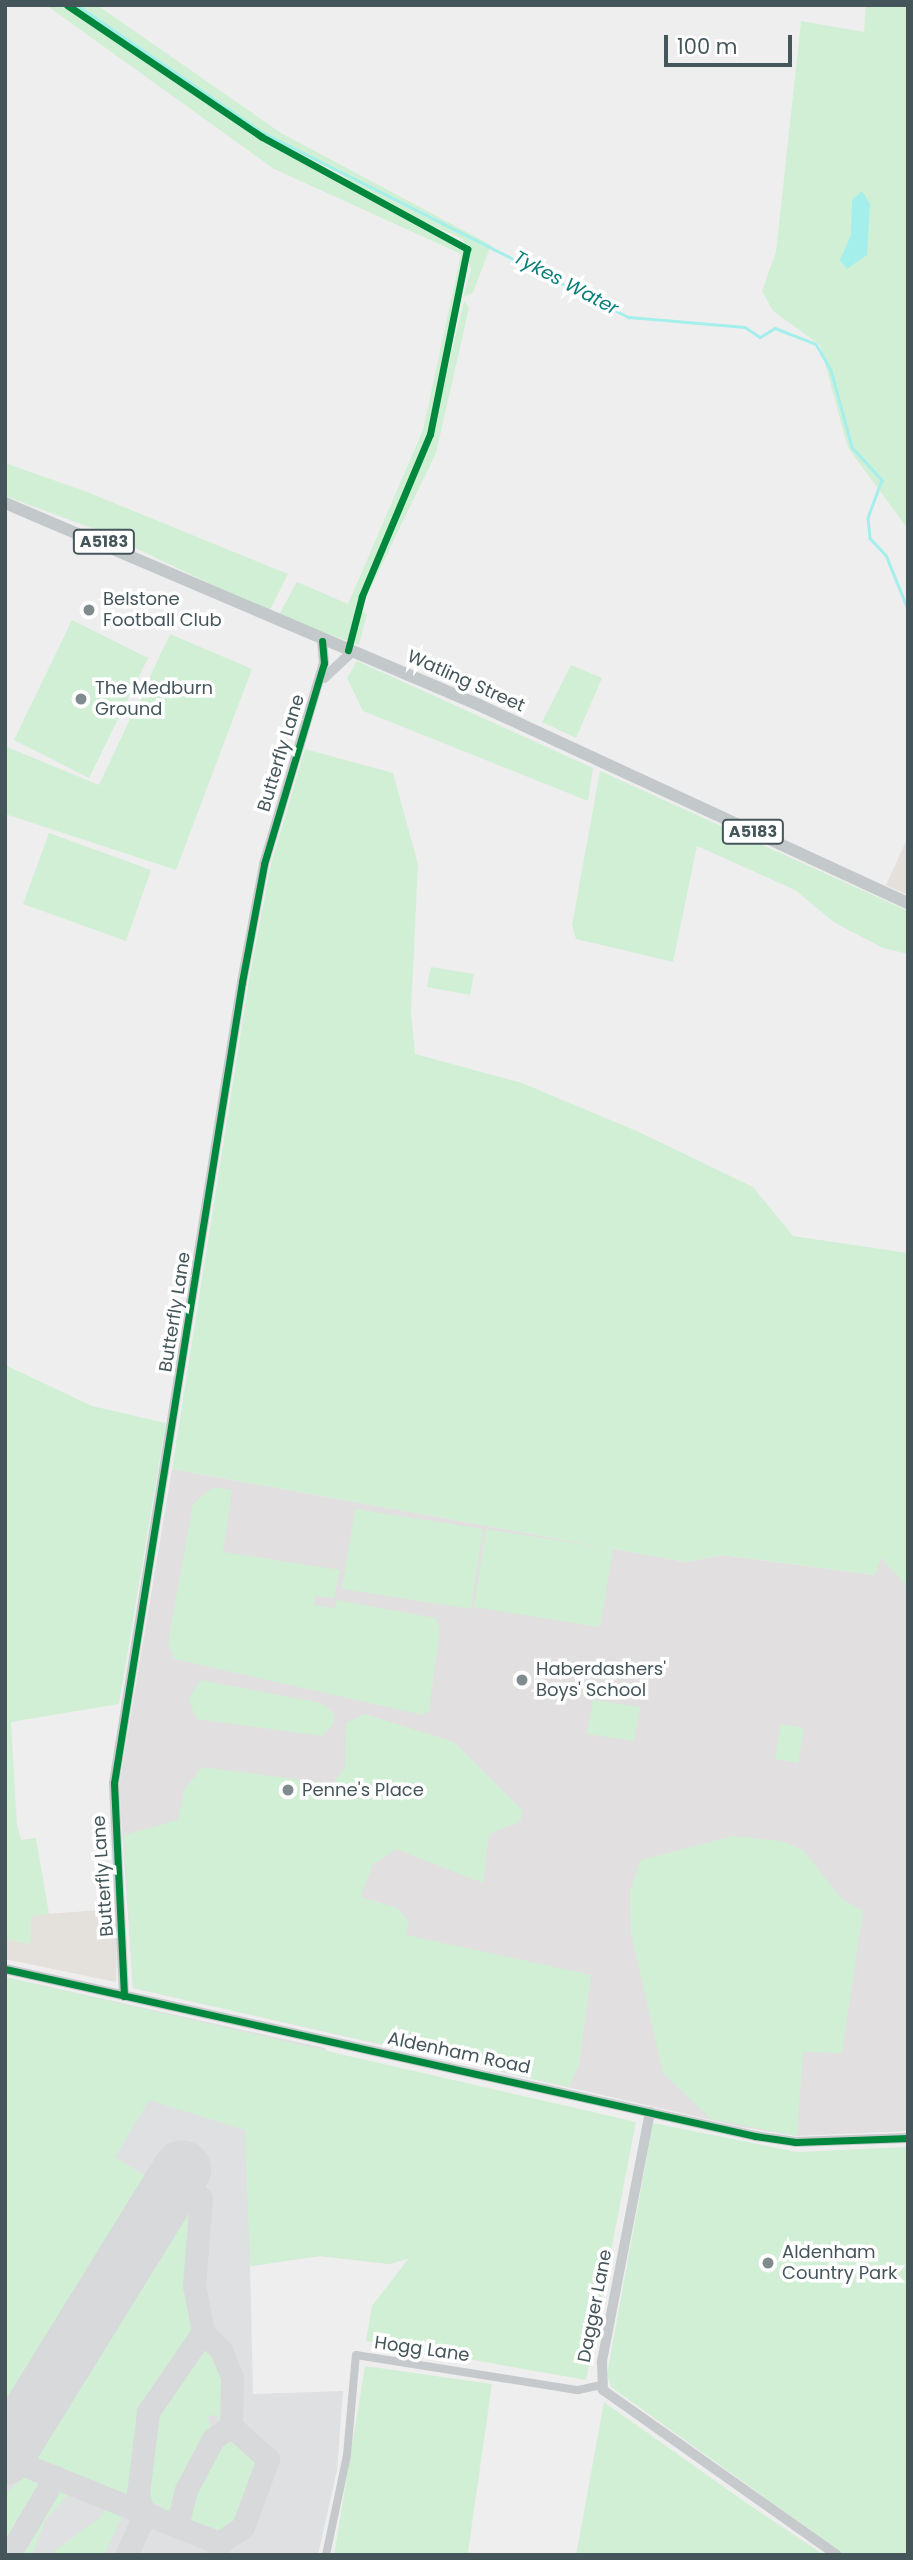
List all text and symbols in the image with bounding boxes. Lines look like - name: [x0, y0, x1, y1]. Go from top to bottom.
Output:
- scale bar: [668, 21, 796, 65]
- text: 100 m: [677, 32, 737, 61]
- water label: Tykes Water: [510, 246, 622, 320]
- road number: A5183: [72, 530, 136, 554]
- place label: Belstone Football Club: [103, 589, 222, 632]
- marker: Belstone Football Club: [81, 602, 97, 618]
- street label: Watling Street: [404, 645, 528, 717]
- place label: The Medburn Ground: [95, 678, 213, 720]
- marker: The Medburn Ground: [73, 691, 89, 707]
- street label: Butterfly Lane: [253, 692, 309, 814]
- road number: A5183: [722, 820, 784, 845]
- street label: Butterfly Lane: [155, 1250, 195, 1374]
- place label: Haberdashers' Boys' School: [536, 1659, 666, 1702]
- marker: Haberdashers' Boys' School: [514, 1672, 530, 1688]
- place label: Penne's Place: [302, 1779, 424, 1801]
- marker: Penne's Place: [280, 1782, 296, 1798]
- street label: Butterfly Lane: [88, 1815, 118, 1937]
- street label: Aldenham Road: [386, 2027, 532, 2079]
- place label: Aldenham Country Park: [782, 2242, 897, 2284]
- street label: Dagger Lane: [573, 2248, 617, 2364]
- marker: Aldenham Country Park: [760, 2255, 776, 2271]
- street label: Hogg Lane: [373, 2332, 471, 2366]

